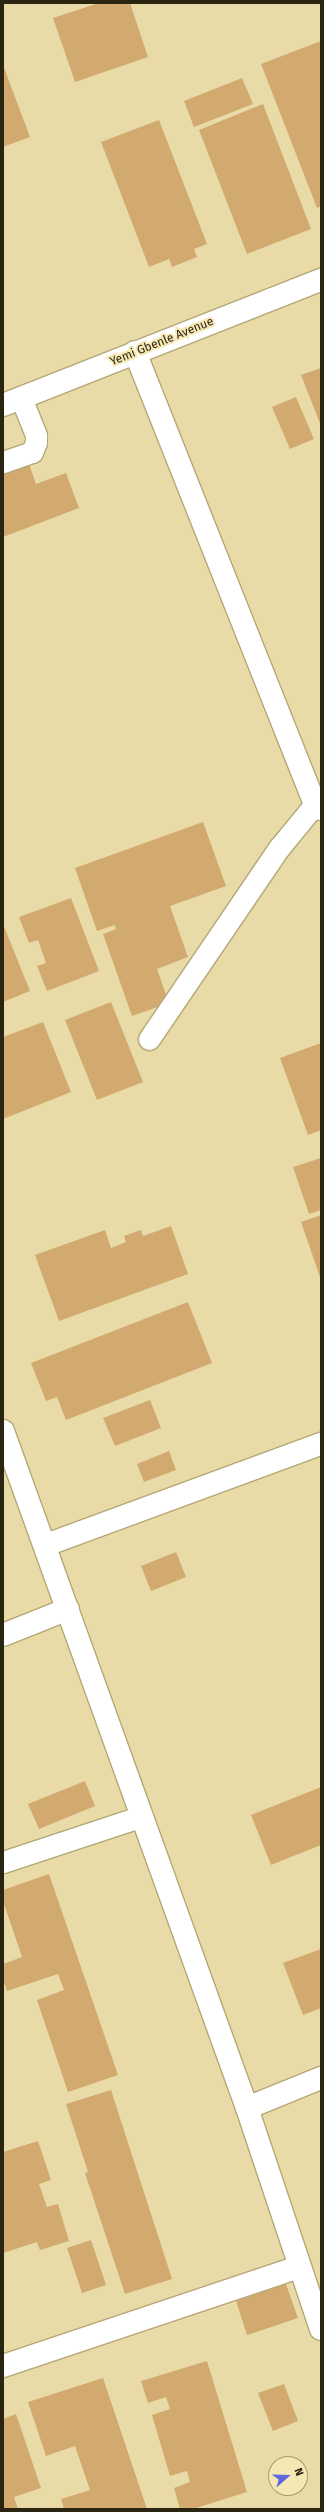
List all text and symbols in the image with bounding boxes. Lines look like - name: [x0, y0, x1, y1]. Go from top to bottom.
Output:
- street label: Yemi Gbenle Avenue: [108, 315, 216, 369]
- north arrow: [268, 2456, 308, 2496]
- text: N: [291, 2466, 306, 2478]

